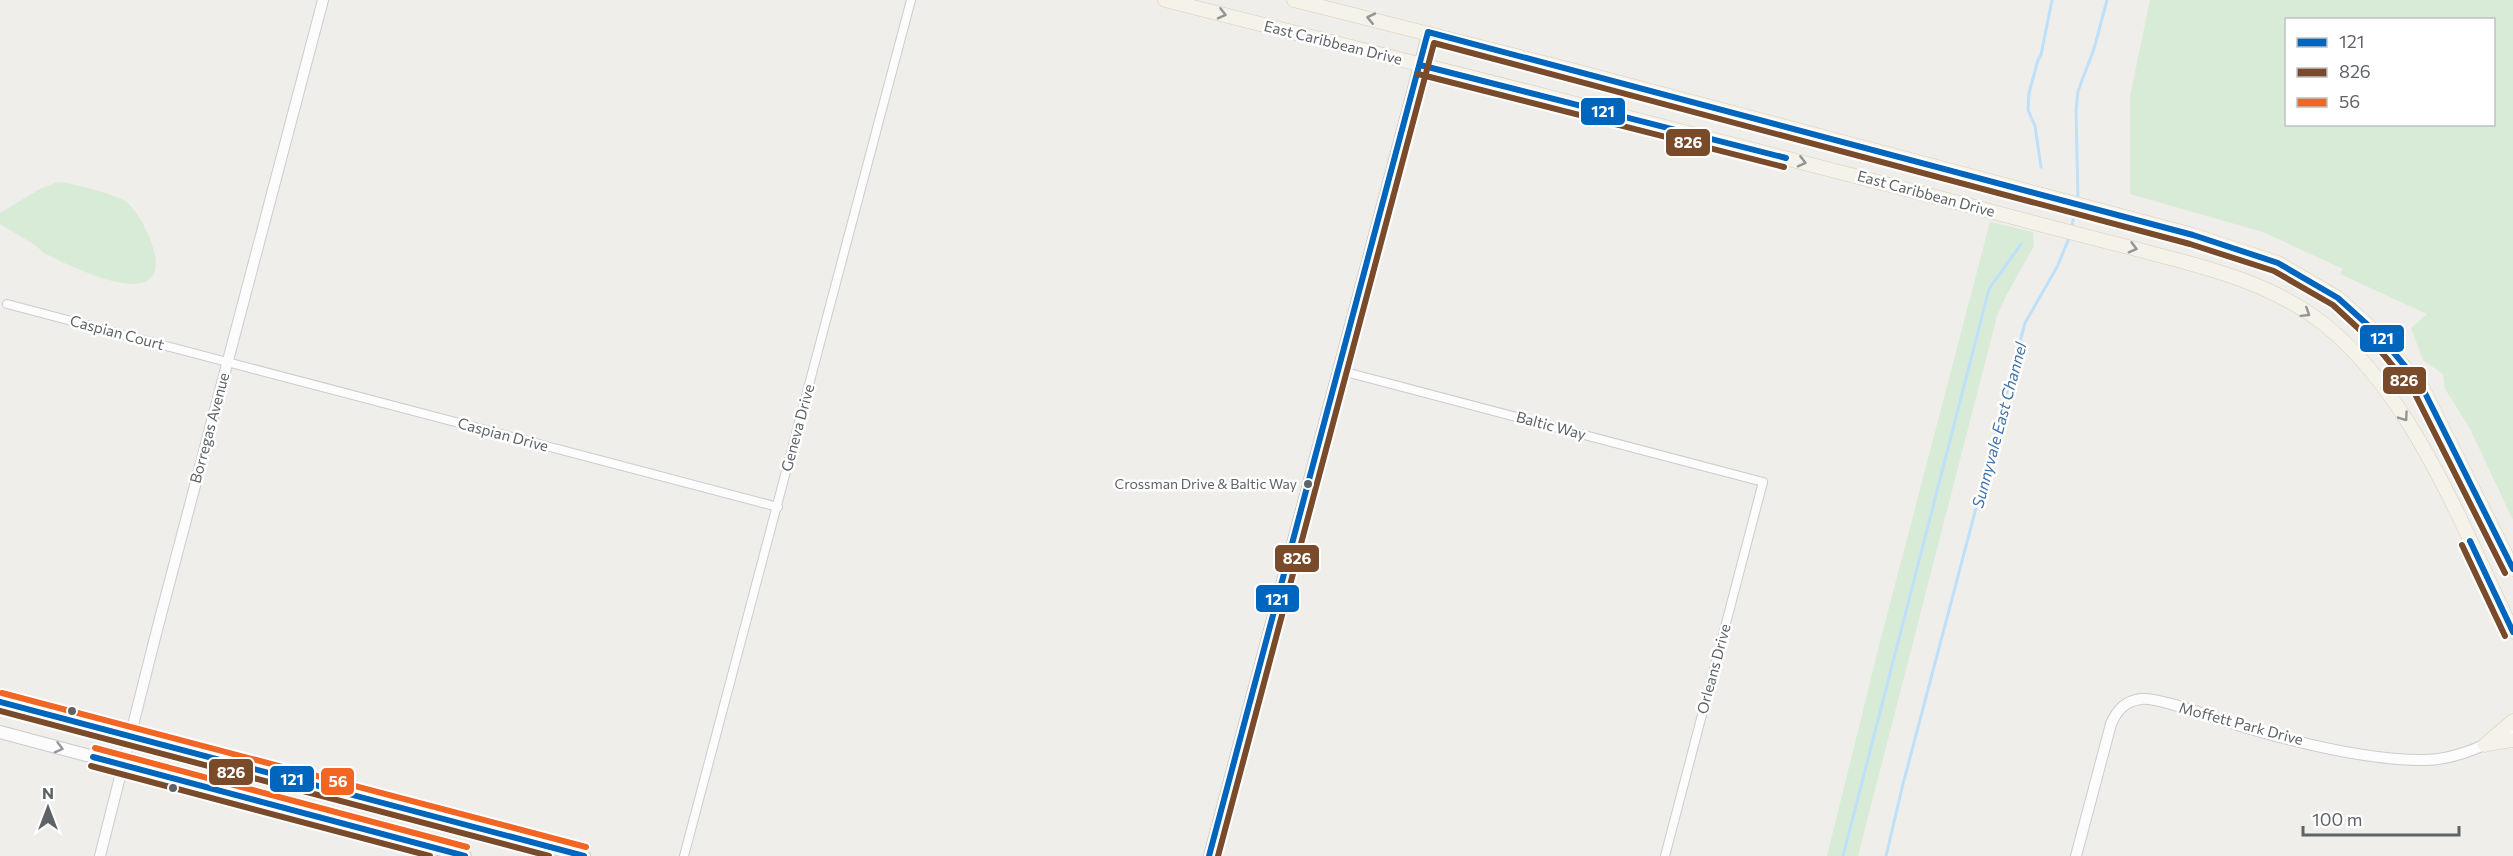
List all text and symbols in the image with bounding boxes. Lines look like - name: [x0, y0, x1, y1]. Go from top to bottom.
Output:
- one-way arrow: [1216, 7, 1226, 20]
- one-way arrow: [1366, 13, 1376, 26]
- street label: East Caribbean Drive: [1262, 16, 1404, 68]
- legend: [2285, 18, 2495, 126]
- text: 121: [2339, 30, 2364, 52]
- text: 826: [2339, 60, 2371, 82]
- text: 56: [2339, 90, 2360, 112]
- line badge: 121: [1580, 97, 1626, 126]
- text: 121: [1591, 101, 1615, 120]
- line badge: 826: [1665, 128, 1711, 157]
- text: 826: [1674, 132, 1702, 151]
- one-way arrow: [1797, 155, 1807, 168]
- street label: East Caribbean Drive: [1855, 166, 1997, 220]
- one-way arrow: [2128, 241, 2138, 254]
- one-way arrow: [2299, 305, 2310, 316]
- street label: Caspian Court: [68, 311, 166, 353]
- line badge: 121: [2359, 324, 2405, 353]
- text: 121: [2370, 328, 2394, 347]
- water label: Sunnyvale East Channel: [1967, 339, 2030, 510]
- line badge: 826: [2382, 366, 2427, 395]
- street label: Borregas Avenue: [186, 370, 232, 485]
- text: 826: [2390, 370, 2418, 389]
- street label: Geneva Drive: [777, 382, 817, 473]
- street label: Baltic Way: [1514, 407, 1588, 443]
- one-way arrow: [2397, 410, 2408, 421]
- street label: Caspian Drive: [456, 413, 551, 455]
- place label: Crossman Drive & Baltic Way: [1115, 475, 1297, 492]
- marker: Crossman Drive & Baltic Way: [1302, 478, 1314, 490]
- line badge: 826: [1274, 544, 1320, 573]
- text: 826: [1283, 548, 1311, 567]
- line badge: 121: [1255, 584, 1300, 613]
- text: 121: [1265, 589, 1289, 608]
- street label: Orleans Drive: [1692, 622, 1734, 716]
- street label: Moffett Park Drive: [2177, 698, 2305, 748]
- unlabelled marker: [66, 705, 78, 717]
- one-way arrow: [53, 741, 63, 753]
- line badge: 826: [208, 758, 254, 786]
- text: 826: [217, 762, 245, 781]
- line badge: 121: [269, 765, 315, 793]
- line badge: 56: [320, 767, 355, 796]
- text: 121: [280, 769, 304, 788]
- text: 56: [328, 771, 348, 790]
- north arrow: [18, 778, 78, 838]
- unlabelled marker: [167, 782, 179, 794]
- text: N: [42, 783, 54, 802]
- scale bar: [2303, 799, 2459, 837]
- text: 100 m: [2312, 808, 2362, 830]

